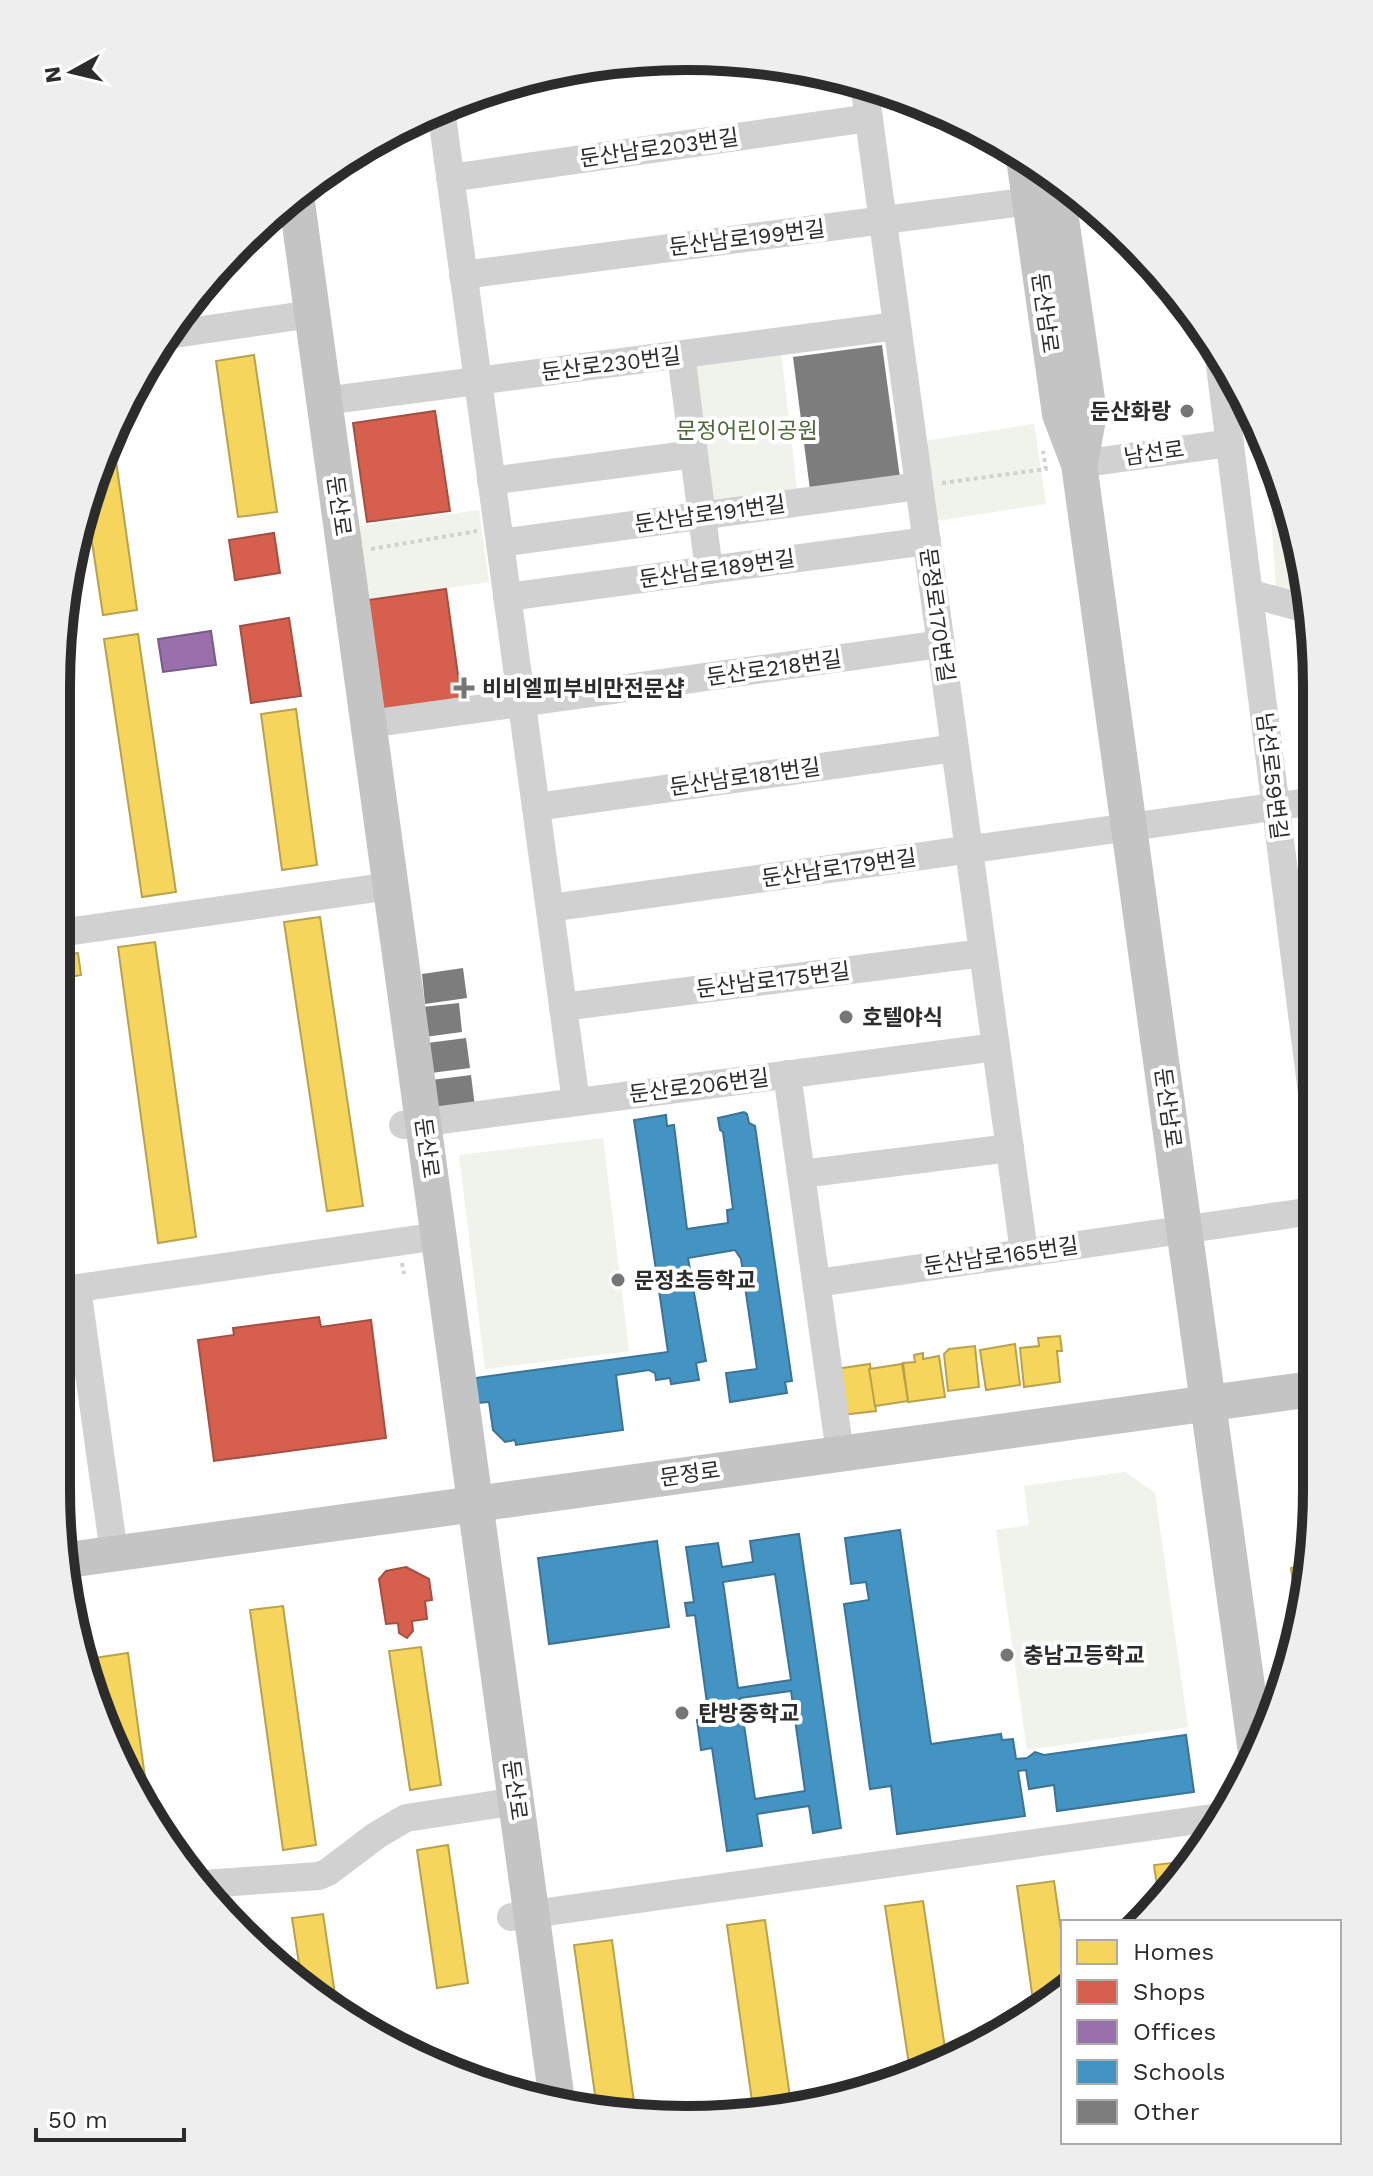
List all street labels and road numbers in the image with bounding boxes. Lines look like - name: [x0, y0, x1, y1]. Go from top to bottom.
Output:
- street label: 둔산남로203번길: [578, 124, 740, 172]
- street label: 둔산남로199번길: [667, 216, 827, 260]
- street label: 둔산남로: [1027, 271, 1063, 355]
- street label: 둔산로230번길: [540, 343, 682, 385]
- street label: 남선로: [1122, 436, 1186, 470]
- street label: 둔산로: [322, 474, 356, 538]
- street label: 둔산남로191번길: [633, 491, 787, 537]
- street label: 둔산남로189번길: [637, 546, 797, 592]
- street label: 문정로170번길: [915, 546, 959, 684]
- street label: 둔산로218번길: [705, 646, 843, 690]
- street label: 남선로59번길: [1252, 711, 1292, 841]
- street label: 둔산남로181번길: [668, 754, 822, 800]
- street label: 둔산남로179번길: [760, 845, 918, 891]
- street label: 둔산남로175번길: [694, 958, 852, 1002]
- street label: 둔산로206번길: [627, 1065, 771, 1107]
- street label: 둔산남로: [1150, 1066, 1186, 1150]
- street label: 둔산로: [410, 1116, 444, 1180]
- street label: 둔산남로165번길: [922, 1233, 1080, 1279]
- street label: 문정로: [658, 1457, 722, 1491]
- street label: 둔산로: [498, 1758, 532, 1822]

